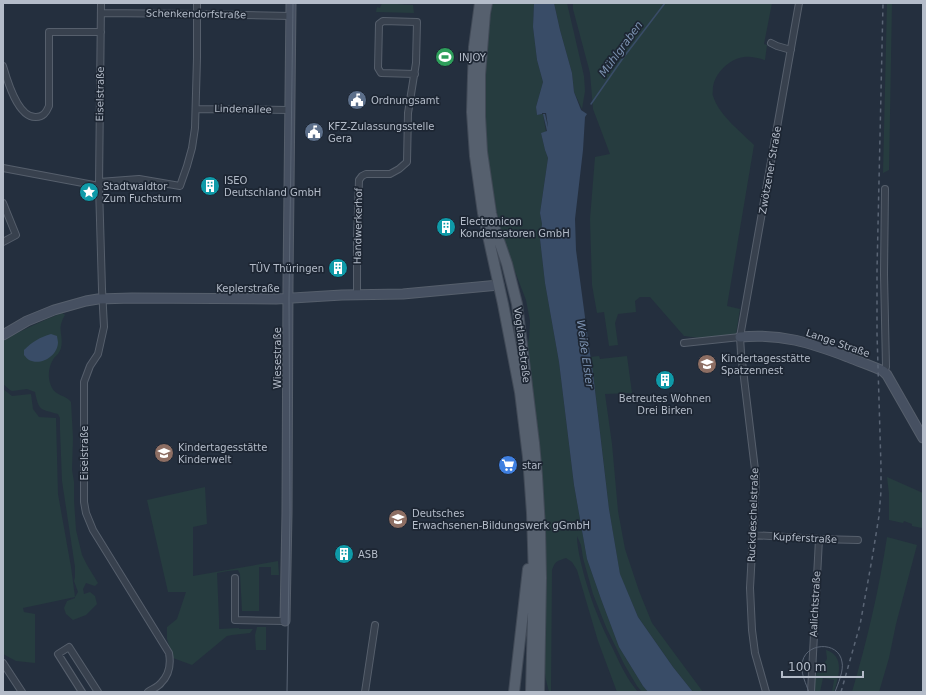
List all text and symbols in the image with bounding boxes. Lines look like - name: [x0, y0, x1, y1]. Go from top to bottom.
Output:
- street label: Schenkendorfstraße: [146, 8, 246, 20]
- water label: Mühlgraben: [597, 19, 646, 79]
- sports icon: INJOY: [434, 46, 456, 68]
- place label: INJOY: [459, 52, 487, 63]
- street label: Eiselstraße: [94, 66, 106, 122]
- public building icon: Ordnungsamt: [346, 89, 368, 111]
- place label: Ordnungsamt: [371, 95, 440, 106]
- street label: Lindenallee: [214, 103, 272, 115]
- public building icon: KFZ-Zulassungsstelle Gera: [303, 121, 325, 143]
- place label: KFZ-Zulassungsstelle Gera: [328, 121, 434, 144]
- street label: Zwötzener Straße: [757, 125, 783, 215]
- building icon: ISEO Deutschland GmbH: [199, 175, 221, 197]
- place label: ISEO Deutschland GmbH: [224, 175, 321, 198]
- place icon: Stadtwaldtor Zum Fuchsturm: [78, 181, 100, 203]
- place label: Stadtwaldtor Zum Fuchsturm: [103, 181, 182, 204]
- street label: Handwerkerhof: [352, 187, 364, 264]
- building icon: Electronicon Kondensatoren GmbH: [435, 216, 457, 238]
- place label: Electronicon Kondensatoren GmbH: [460, 216, 570, 239]
- building icon: TÜV Thüringen: [327, 257, 349, 279]
- place label: TÜV Thüringen: [249, 262, 324, 274]
- street label: Keplerstraße: [216, 283, 280, 294]
- street label: Vogtlandstraße: [512, 307, 532, 383]
- water label: Weiße Elster: [574, 319, 596, 391]
- street label: Wiesestraße: [272, 327, 283, 389]
- street label: Lange Straße: [805, 327, 871, 359]
- school or university icon: Kindertagesstätte Spatzennest: [696, 353, 718, 375]
- place label: Kindertagesstätte Spatzennest: [721, 353, 810, 376]
- building icon: Betreutes Wohnen Drei Birken: [654, 369, 676, 391]
- place label: Betreutes Wohnen Drei Birken: [619, 393, 711, 416]
- street label: Eiselstraße: [79, 425, 90, 481]
- school or university icon: Kindertagesstätte Kinderwelt: [153, 442, 175, 464]
- place label: Kindertagesstätte Kinderwelt: [178, 442, 267, 465]
- supermarket icon: star: [497, 454, 519, 476]
- place label: star: [522, 460, 542, 471]
- street label: Ruckdeschelstraße: [746, 468, 760, 562]
- school or university icon: Deutsches Erwachsenen-Bildungswerk gGmbH: [387, 508, 409, 530]
- place label: Deutsches Erwachsenen-Bildungswerk gGmbH: [412, 508, 590, 531]
- street label: Kupferstraße: [773, 531, 837, 545]
- building icon: ASB: [333, 543, 355, 565]
- place label: ASB: [358, 549, 378, 560]
- street label: Aalichtstraße: [808, 571, 822, 637]
- scale bar: [782, 653, 863, 679]
- text: 100 m: [788, 660, 826, 674]

